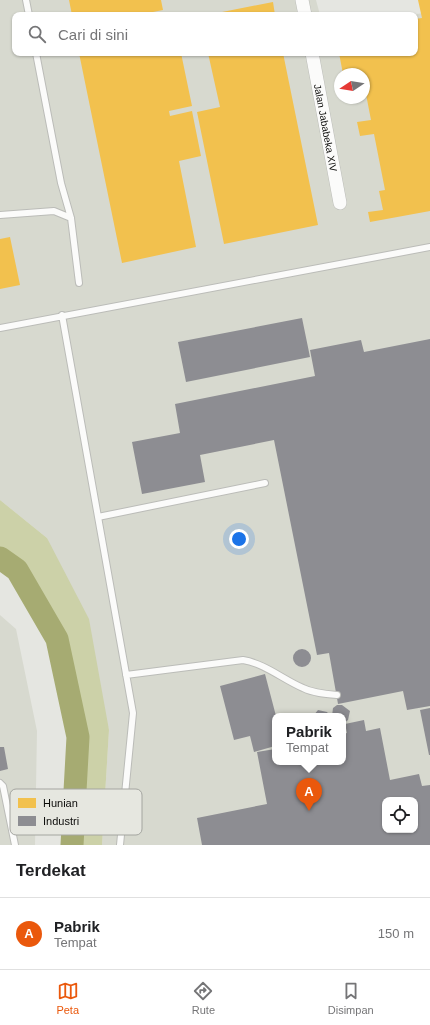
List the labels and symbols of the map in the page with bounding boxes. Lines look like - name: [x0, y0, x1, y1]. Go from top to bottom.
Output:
- north arrow: [334, 68, 370, 104]
- street label: Jalan Jababeka XIV: [312, 83, 339, 173]
- your location: [229, 529, 249, 549]
- pin: A: [296, 778, 322, 811]
- legend: [10, 789, 142, 835]
- text: Hunian: [43, 797, 78, 809]
- text: Industri: [43, 815, 79, 827]

